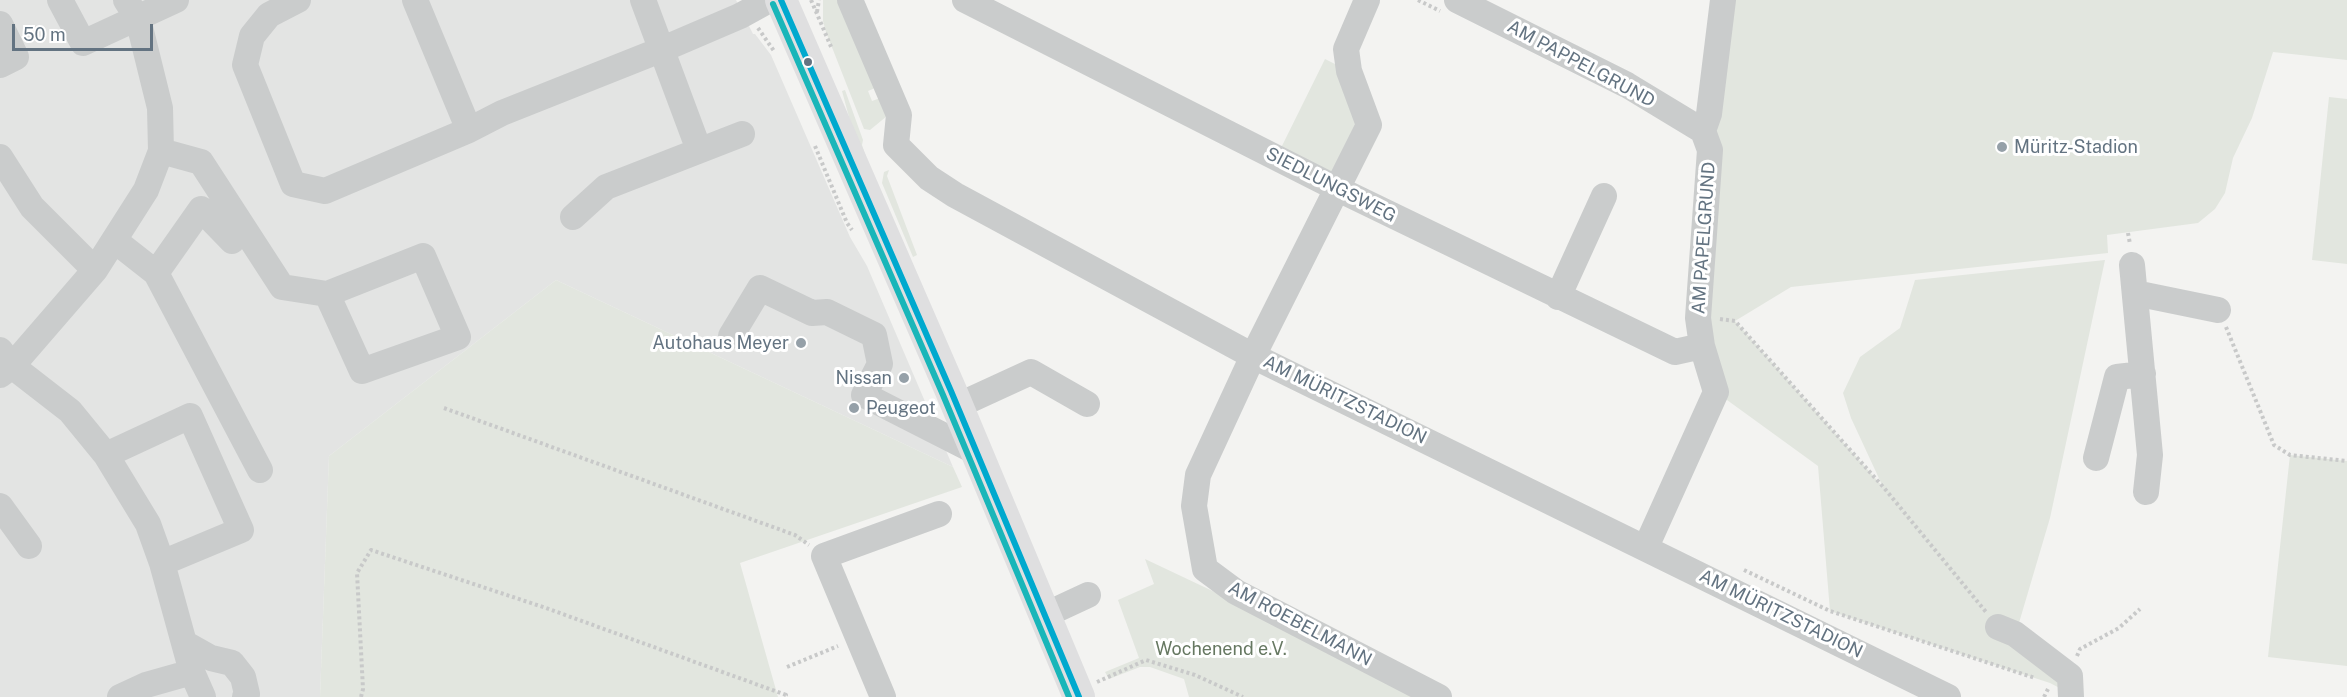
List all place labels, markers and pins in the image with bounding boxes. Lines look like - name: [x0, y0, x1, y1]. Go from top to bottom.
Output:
- unlabelled marker: [802, 56, 814, 68]
- place label: Müritz-Stadion: [2014, 136, 2138, 158]
- marker: Müritz-Stadion: [1995, 140, 2009, 154]
- place label: Autohaus Meyer: [652, 332, 789, 354]
- marker: Autohaus Meyer: [794, 336, 808, 350]
- place label: Nissan: [835, 367, 892, 389]
- marker: Nissan: [897, 371, 911, 385]
- place label: Peugeot: [866, 397, 936, 419]
- marker: Peugeot: [847, 401, 861, 415]

